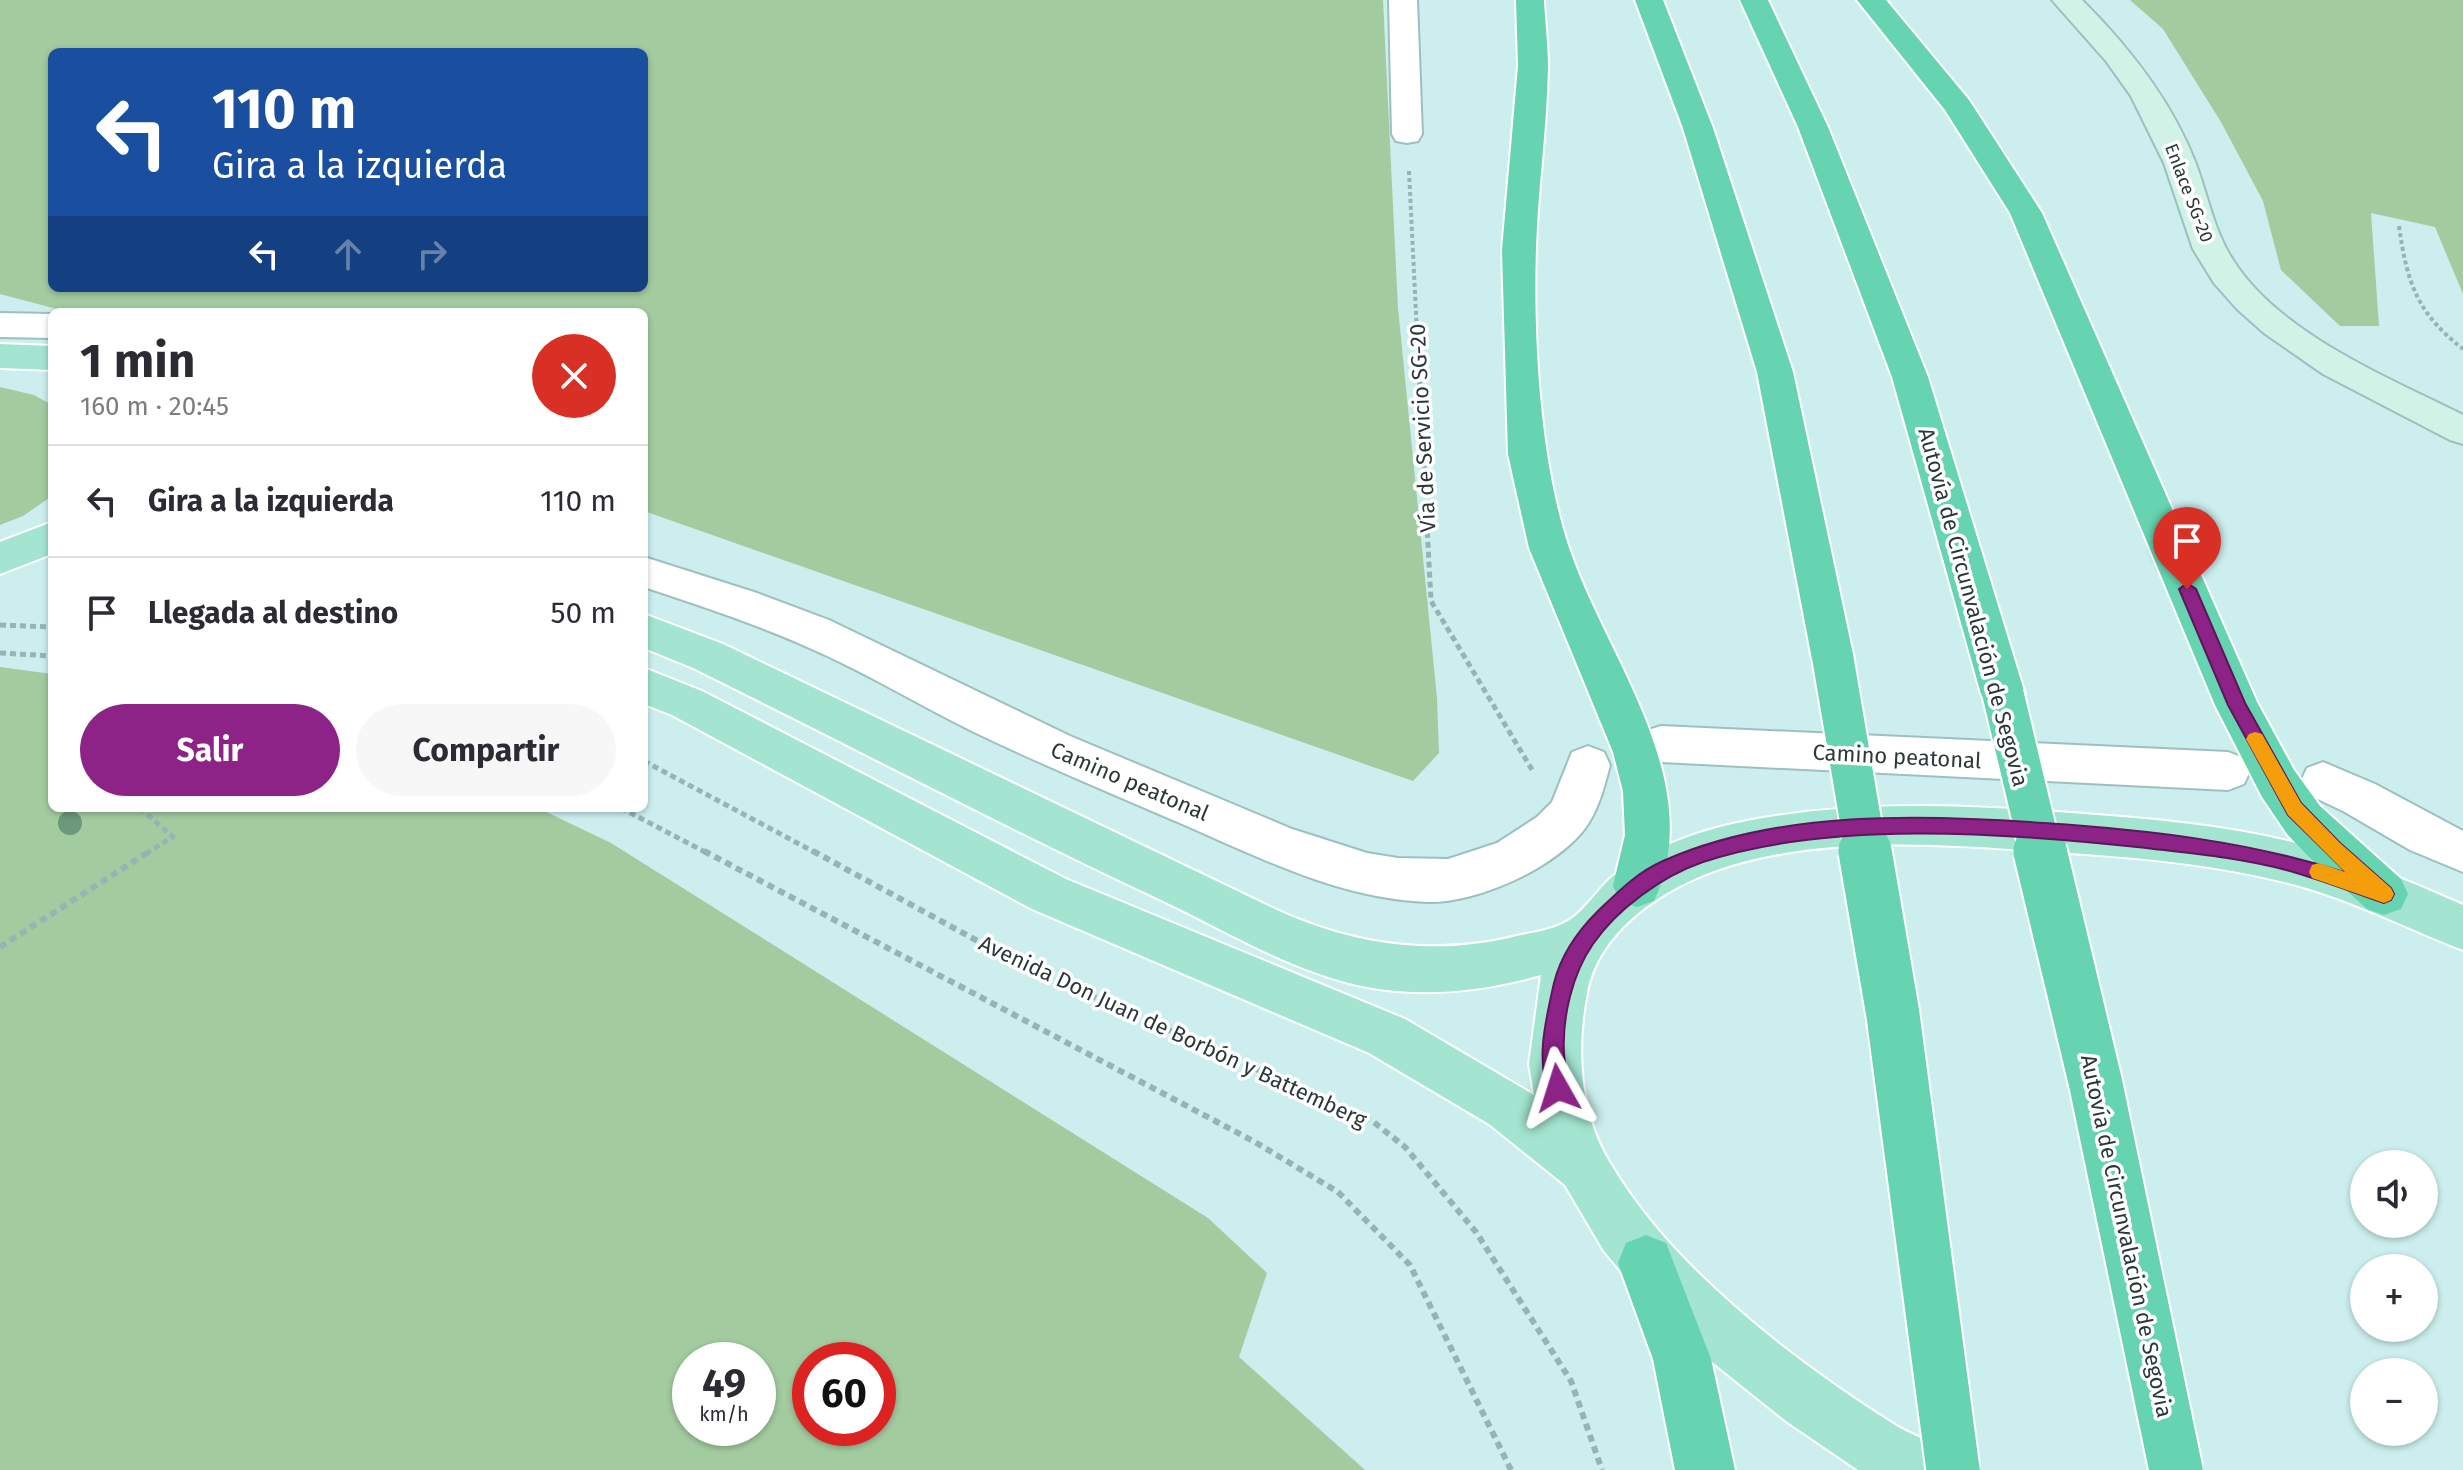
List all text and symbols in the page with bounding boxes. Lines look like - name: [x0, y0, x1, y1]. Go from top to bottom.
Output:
- text: 110 m: [212, 76, 356, 143]
- icon: left: [80, 80, 184, 184]
- street label: Enlace SG-20: [2160, 140, 2218, 246]
- text: Gira a la izquierda: [212, 144, 507, 188]
- icon: left: [242, 232, 286, 276]
- icon: ahead: [326, 232, 370, 276]
- icon: right: [410, 232, 454, 276]
- street label: Vía de Servicio SG-20: [1404, 323, 1441, 533]
- text: 1 min: [80, 332, 195, 390]
- button: close: [532, 334, 616, 418]
- text: 160 m · 20:45: [80, 391, 229, 422]
- street label: Autovía de Circunvalación de Segovia: [1913, 425, 2034, 790]
- icon: left: [80, 479, 124, 523]
- text: Gira a la izquierda: [148, 483, 394, 519]
- text: 110 m: [540, 483, 616, 519]
- pin: [2153, 507, 2221, 589]
- icon: arrive: [2165, 519, 2209, 563]
- icon: arrive: [80, 591, 124, 635]
- text: Llegada al destino: [148, 595, 398, 631]
- text: 50 m: [551, 595, 616, 631]
- button: Salir: [80, 704, 340, 796]
- button: Compartir: [356, 704, 616, 796]
- street label: Camino peatonal: [1047, 736, 1213, 827]
- street label: Camino peatonal: [1812, 739, 1982, 774]
- street label: Avenida Don Juan de Borbón y Battemberg: [975, 929, 1371, 1134]
- position arrow: [1516, 1046, 1600, 1130]
- street label: Autovía de Circunvalación de Segovia: [2075, 1052, 2178, 1420]
- map controls: [2350, 1150, 2438, 1446]
- button: sound: [2350, 1150, 2438, 1238]
- button: +: [2350, 1254, 2438, 1342]
- speed limit sign: 60: [792, 1342, 896, 1446]
- button: −: [2350, 1358, 2438, 1446]
- text: 49: [702, 1360, 746, 1408]
- text: km/h: [699, 1402, 749, 1426]

